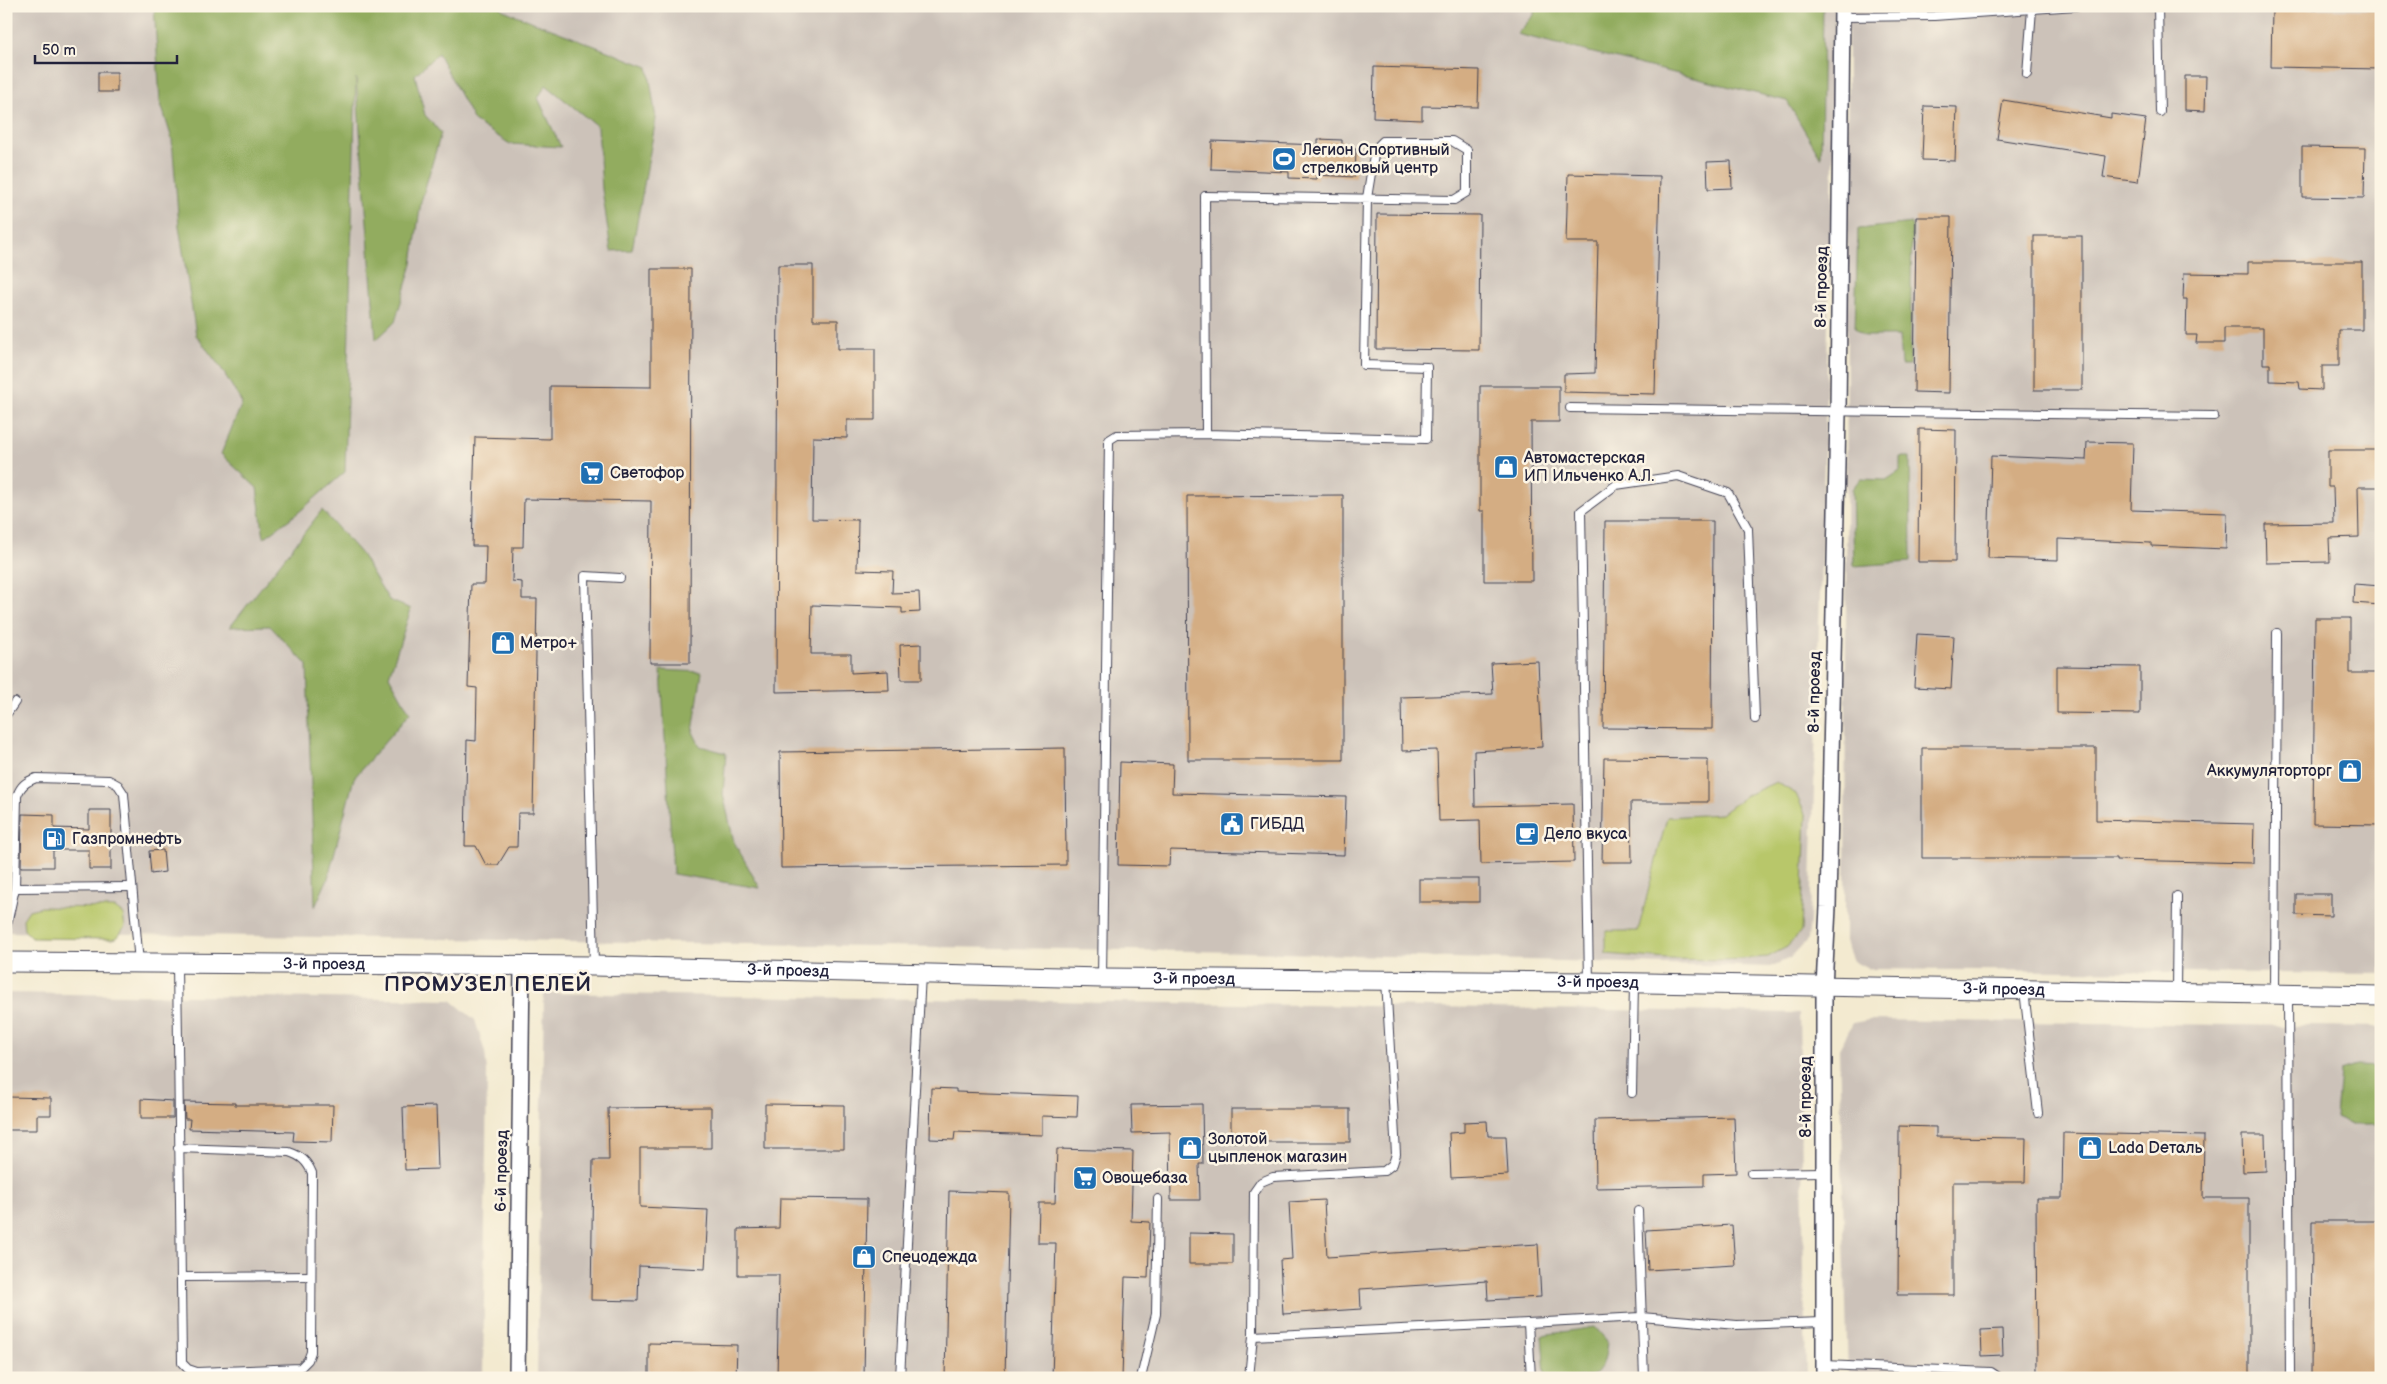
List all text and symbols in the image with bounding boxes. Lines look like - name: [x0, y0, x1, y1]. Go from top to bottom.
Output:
- scale bar: [35, 32, 178, 64]
- text: 50 m: [42, 41, 76, 60]
- place label: Легион Спортивный стрелковый центр: [1301, 141, 1450, 178]
- sports icon: Легион Спортивный стрелковый центр: [1271, 146, 1297, 172]
- street label: 8-й проезд: [1812, 246, 1832, 328]
- place label: Автомастерская ИП Ильченко А.Л.: [1523, 449, 1654, 486]
- shop icon: Автомастерская ИП Ильченко А.Л.: [1493, 454, 1519, 480]
- supermarket icon: Светофор: [579, 460, 605, 486]
- place label: Светофор: [610, 464, 684, 483]
- shop icon: Метро+: [490, 630, 516, 656]
- place label: Метро+: [520, 634, 578, 653]
- street label: 8-й проезд: [1805, 651, 1825, 733]
- shop icon: Аккумуляторторг: [2337, 758, 2363, 784]
- place label: Аккумуляторторг: [2206, 762, 2332, 781]
- public building icon: ГИБДД: [1219, 811, 1245, 837]
- place label: ГИБДД: [1250, 815, 1304, 834]
- cafe icon: Дело вкуса: [1514, 821, 1540, 847]
- place label: Дело вкуса: [1544, 825, 1628, 844]
- fuel station icon: Газпромнефть: [41, 826, 67, 852]
- place label: Газпромнефть: [72, 830, 182, 849]
- street label: 3-й проезд: [283, 954, 365, 974]
- street label: 3-й проезд: [747, 960, 830, 981]
- street label: 3-й проезд: [1153, 969, 1235, 989]
- district label: ПРОМУЗЕЛ ПЕЛЕЙ: [384, 971, 592, 997]
- street label: 3-й проезд: [1557, 972, 1639, 992]
- street label: 3-й проезд: [1963, 979, 2045, 1000]
- street label: 8-й проезд: [1797, 1056, 1816, 1138]
- street label: 6-й проезд: [492, 1130, 512, 1212]
- place label: Золотой цыпленок магазин: [1208, 1130, 1347, 1167]
- shop icon: Золотой цыпленок магазин: [1177, 1135, 1203, 1161]
- shop icon: Lada Dеталь: [2077, 1135, 2103, 1161]
- place label: Lada Dеталь: [2108, 1139, 2203, 1158]
- supermarket icon: Овощебаза: [1072, 1165, 1098, 1191]
- place label: Овощебаза: [1102, 1169, 1188, 1188]
- shop icon: Спецодежда: [851, 1244, 877, 1270]
- place label: Спецодежда: [882, 1248, 978, 1267]

